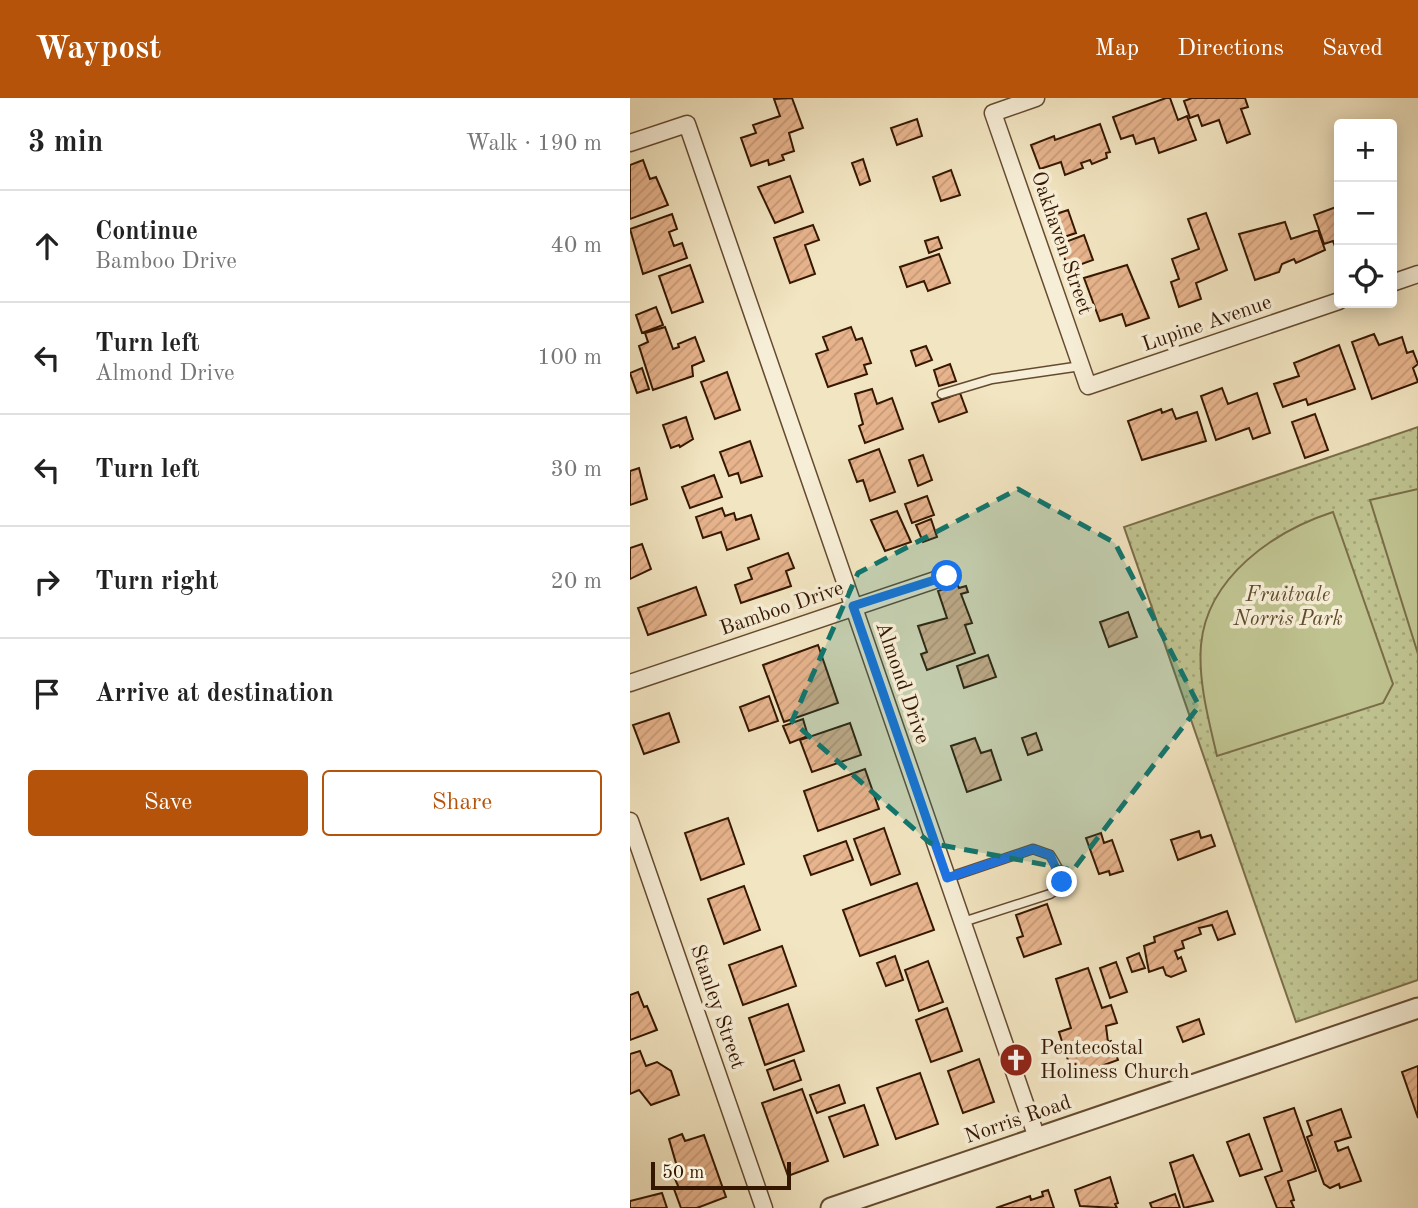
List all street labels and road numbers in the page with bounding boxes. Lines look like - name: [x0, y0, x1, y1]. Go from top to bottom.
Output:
- street label: Oakhaven Street: [1027, 169, 1095, 317]
- street label: Lupine Avenue: [1140, 292, 1274, 356]
- street label: Bamboo Drive: [717, 578, 847, 640]
- street label: Almond Drive: [871, 619, 933, 747]
- street label: Stanley Street: [686, 942, 748, 1072]
- street label: Norris Road: [962, 1092, 1074, 1148]

